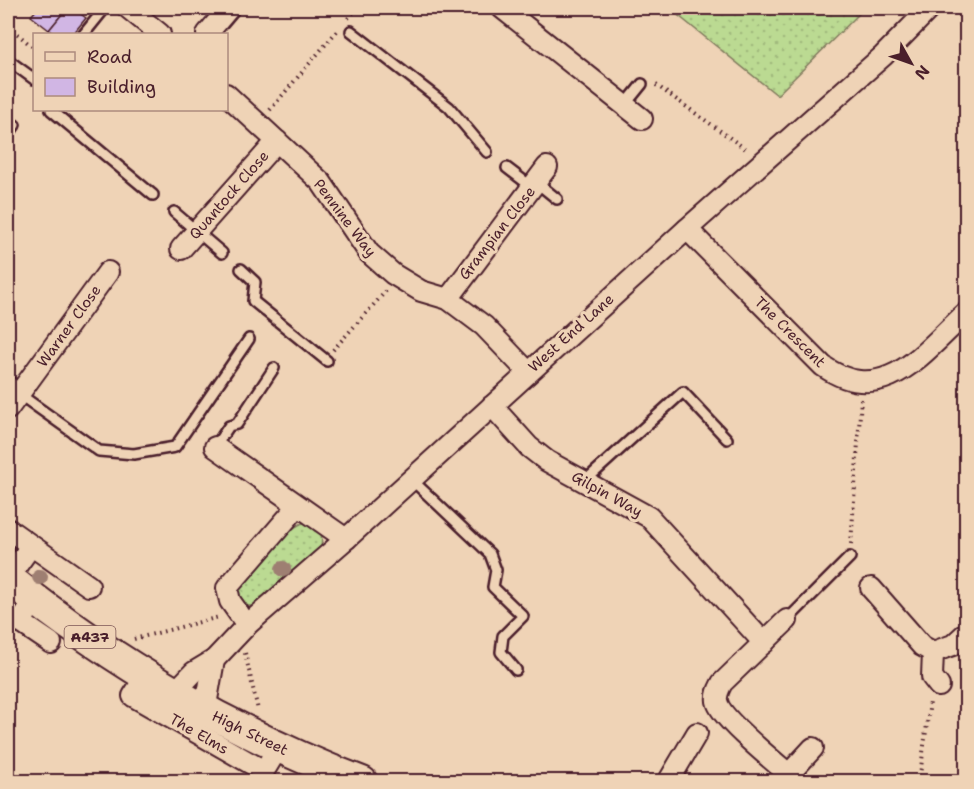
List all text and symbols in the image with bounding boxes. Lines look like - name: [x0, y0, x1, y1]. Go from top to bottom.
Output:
- legend: [33, 33, 228, 111]
- north arrow: [881, 33, 941, 93]
- text: Road: [87, 45, 132, 69]
- text: N: [910, 61, 934, 84]
- text: Building: [87, 75, 156, 99]
- street label: Quantock Close: [185, 146, 273, 244]
- street label: Pennine Way: [309, 175, 381, 261]
- street label: Grampian Close: [454, 182, 540, 284]
- street label: Warner Close: [32, 281, 106, 371]
- street label: West End Lane: [524, 289, 618, 377]
- street label: The Crescent: [750, 292, 830, 372]
- street label: Gilpin Way: [568, 466, 646, 522]
- road number: A437: [64, 626, 116, 648]
- street label: High Street: [208, 706, 292, 760]
- street label: The Elms: [166, 709, 232, 759]

